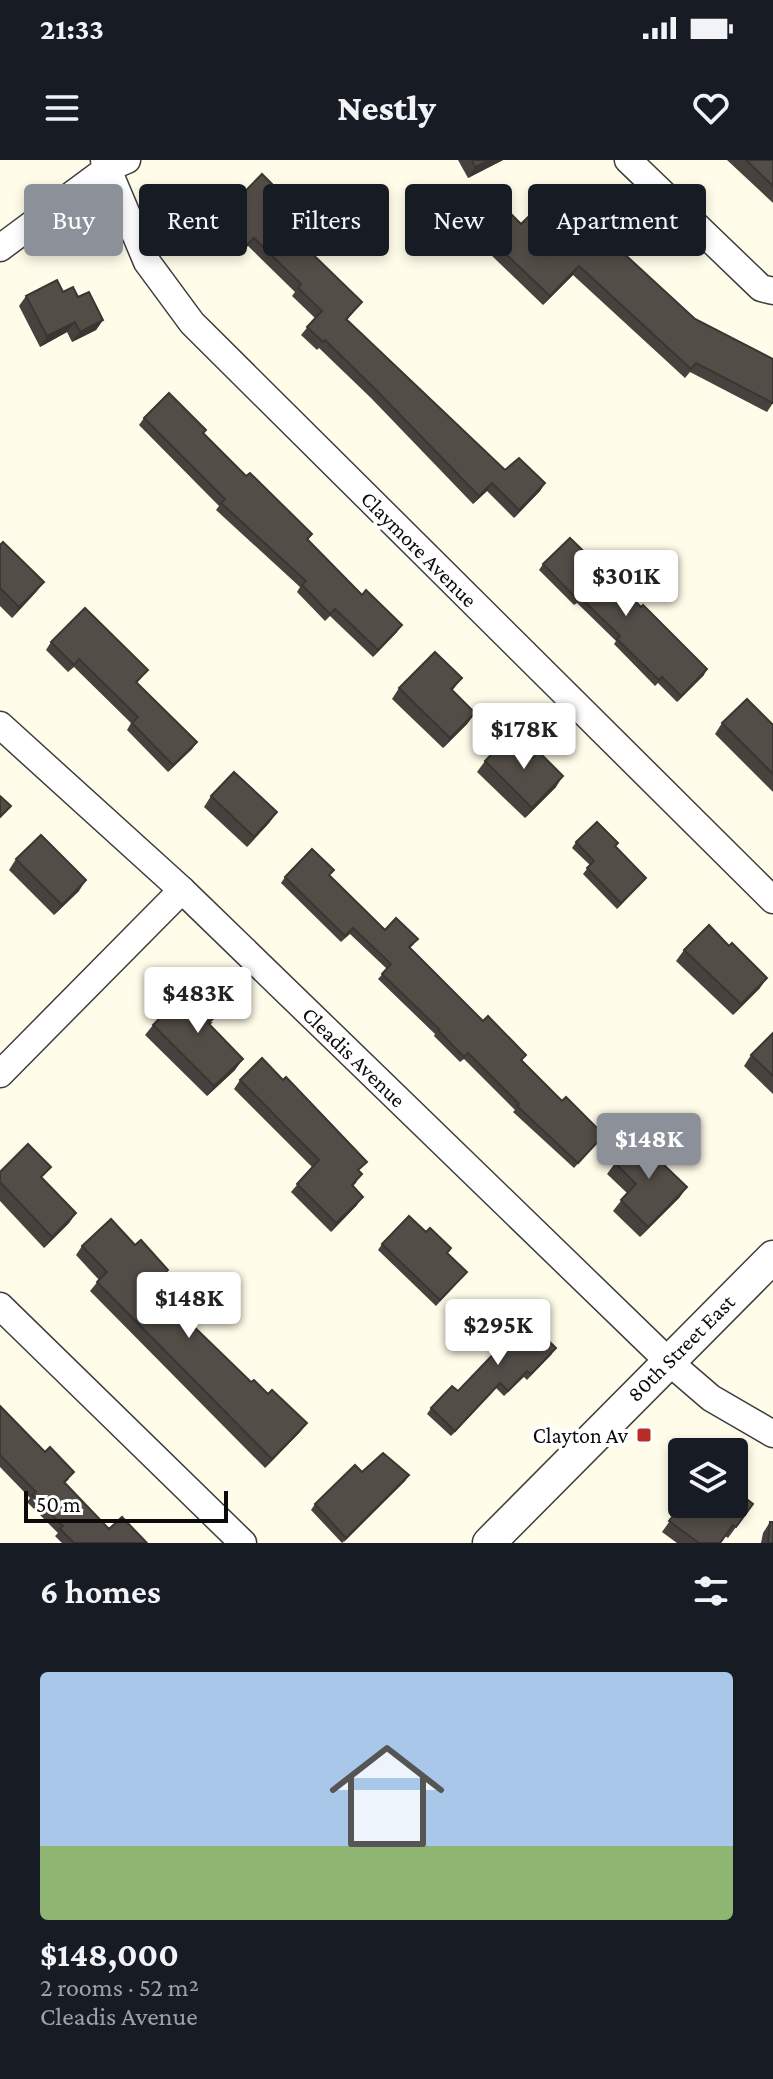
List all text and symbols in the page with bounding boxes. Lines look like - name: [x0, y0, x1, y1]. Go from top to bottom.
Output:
- text: 21:33: [40, 12, 104, 45]
- icon: menu: [40, 86, 84, 130]
- icon: heart: [689, 86, 733, 130]
- text: Nestly: [337, 88, 436, 128]
- chip: Buy: [24, 184, 123, 256]
- chip: Rent: [139, 184, 247, 256]
- chip: Filters: [263, 184, 389, 256]
- chip: New: [405, 184, 512, 256]
- chip: Apartment: [528, 184, 706, 256]
- street label: Claymore Avenue: [356, 486, 482, 612]
- pin: $301K: [570, 550, 682, 618]
- text: $301K: [592, 561, 660, 590]
- pin: $178K: [468, 703, 580, 771]
- text: $178K: [491, 714, 557, 743]
- pin: $483K: [142, 967, 254, 1035]
- text: $483K: [162, 978, 234, 1007]
- street label: Cleadis Avenue: [297, 1002, 411, 1112]
- pin: $148K: [593, 1113, 705, 1181]
- text: $148K: [615, 1124, 683, 1153]
- pin: $148K: [133, 1272, 245, 1340]
- text: $148K: [155, 1283, 223, 1312]
- street label: 80th Street East: [622, 1289, 740, 1407]
- pin: $295K: [442, 1299, 554, 1367]
- text: $295K: [463, 1310, 533, 1339]
- place label: Clayton Av: [533, 1423, 629, 1448]
- marker: Clayton Av: [635, 1426, 653, 1444]
- map controls: [668, 1438, 748, 1518]
- button: layers: [668, 1438, 748, 1518]
- scale bar: [24, 1487, 228, 1523]
- text: 50 m: [36, 1492, 81, 1517]
- icon: filters: [689, 1569, 733, 1613]
- text: 6 homes: [40, 1573, 161, 1610]
- icon: home: [315, 1724, 459, 1868]
- text: $148,000: [40, 1936, 179, 1973]
- text: 2 rooms · 52 m²: [40, 1973, 199, 2002]
- text: Cleadis Avenue: [40, 2002, 198, 2031]

